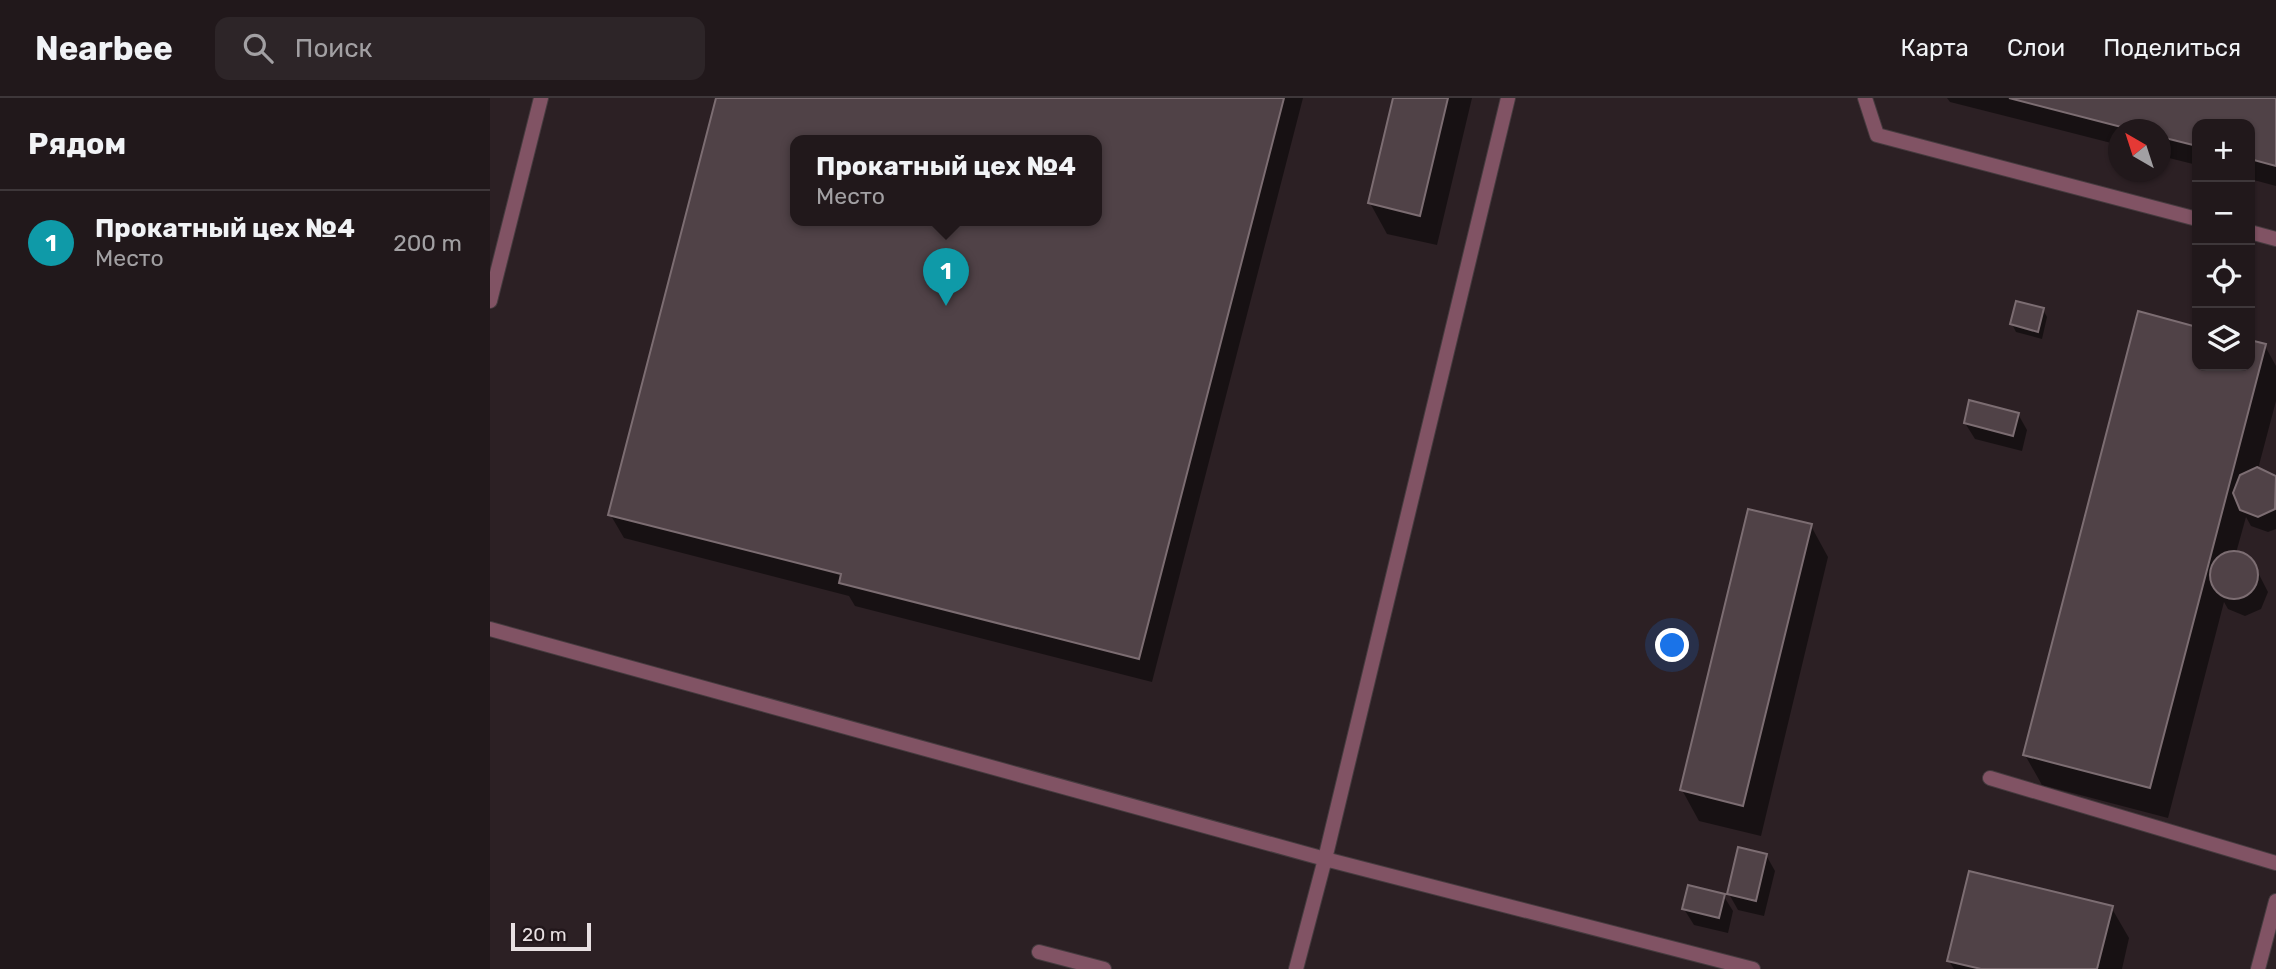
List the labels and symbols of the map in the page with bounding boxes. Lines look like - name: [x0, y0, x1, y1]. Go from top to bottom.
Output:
- north arrow: [2108, 119, 2171, 182]
- pin: 1: [923, 248, 969, 306]
- your location: [1655, 628, 1689, 662]
- scale bar: [511, 920, 592, 952]

